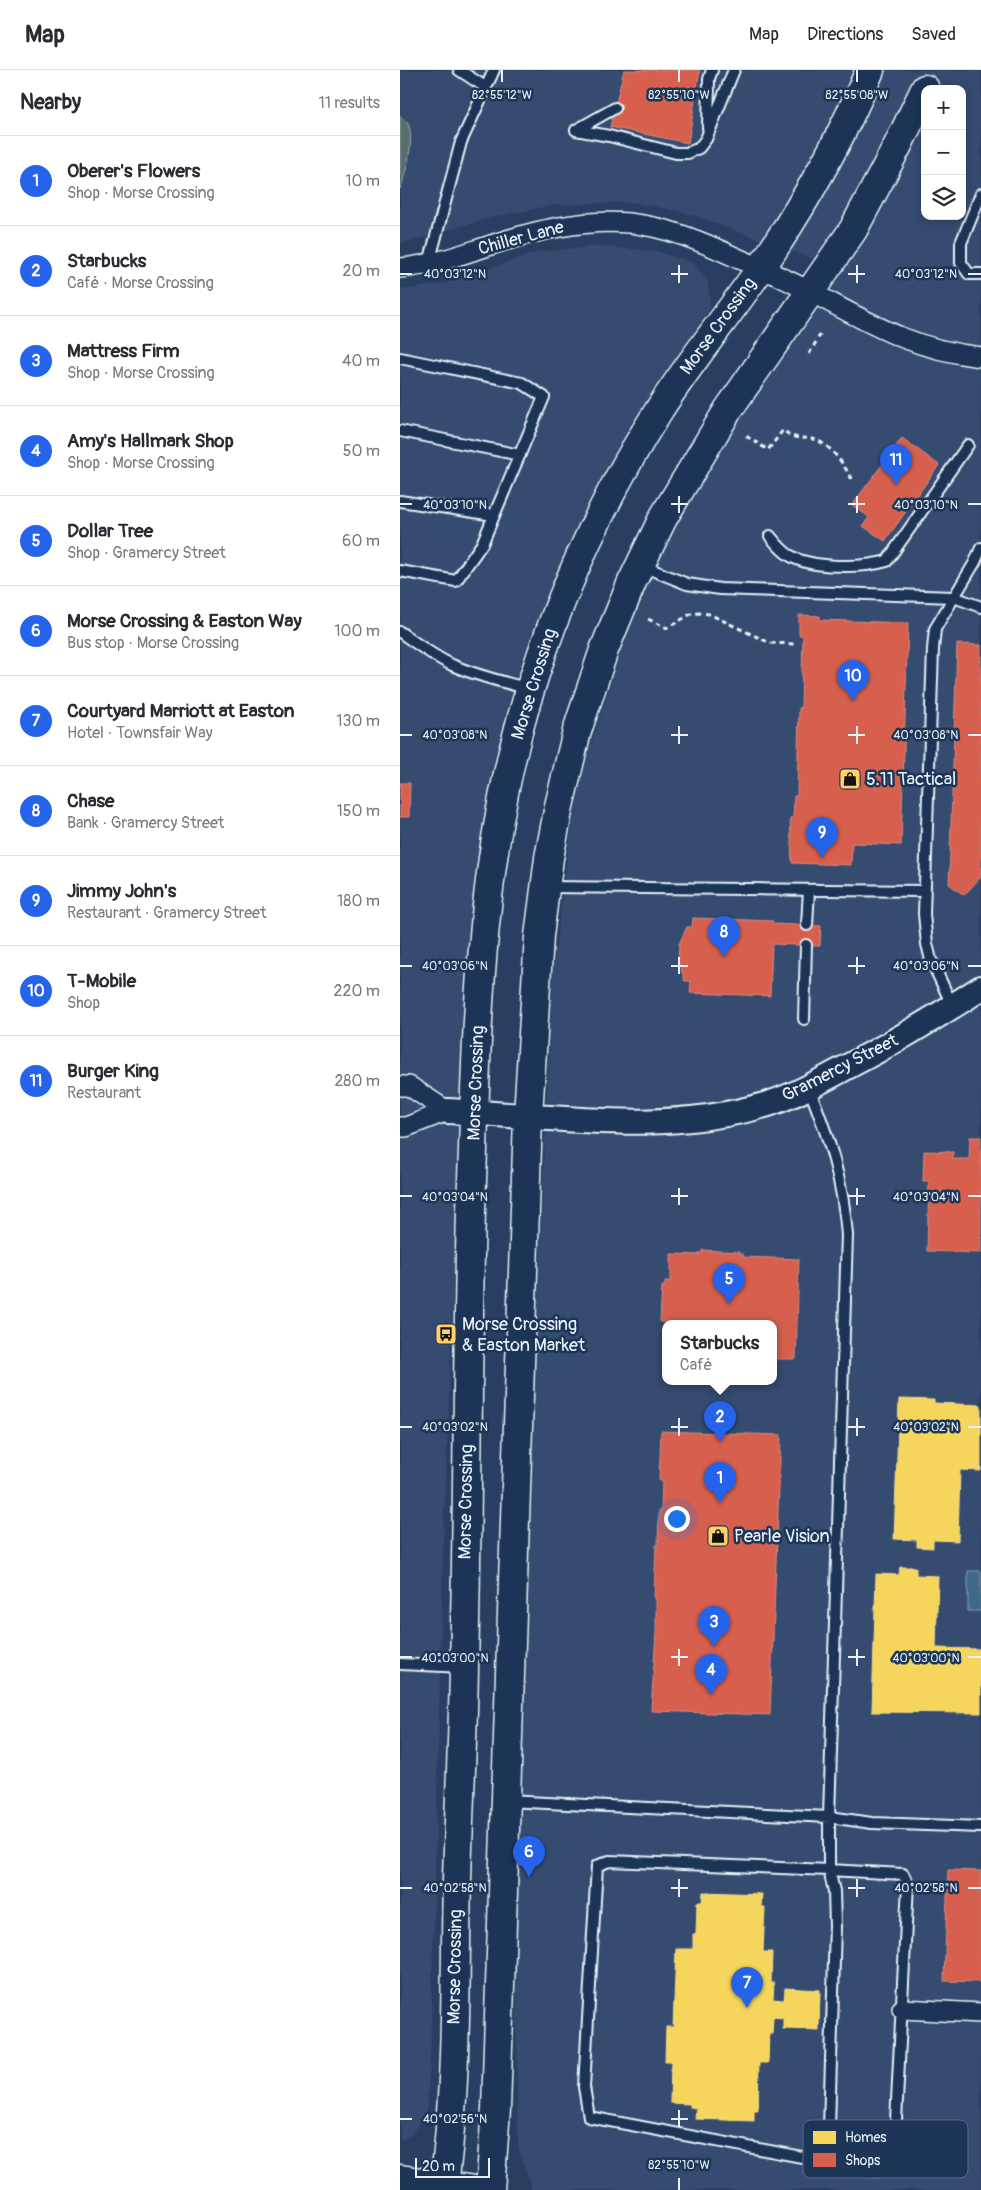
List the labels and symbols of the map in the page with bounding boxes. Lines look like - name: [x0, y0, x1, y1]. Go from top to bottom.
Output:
- text: 82°55'12"W: [472, 88, 532, 103]
- text: 82°55'10"W: [648, 88, 710, 103]
- text: 82°55'08"W: [826, 88, 888, 103]
- street label: Chiller Lane: [476, 216, 566, 260]
- text: 40°03'12"N: [424, 267, 486, 282]
- text: 40°03'12"N: [895, 267, 957, 282]
- street label: Morse Crossing: [675, 273, 761, 379]
- pin: 11: [880, 444, 912, 485]
- text: 40°03'10"N: [423, 498, 487, 513]
- text: 40°03'10"N: [894, 498, 958, 513]
- street label: Morse Crossing: [506, 626, 562, 742]
- pin: 10: [837, 660, 869, 701]
- text: 40°03'08"N: [423, 728, 487, 743]
- text: 40°03'08"N: [894, 728, 958, 743]
- shop icon: 5.11 Tactical: [838, 767, 862, 791]
- place label: 5.11 Tactical: [866, 768, 956, 791]
- pin: 9: [806, 817, 838, 858]
- pin: 8: [708, 916, 740, 957]
- text: 40°03'06"N: [422, 959, 488, 974]
- text: 40°03'06"N: [893, 959, 959, 974]
- street label: Morse Crossing: [462, 1025, 490, 1141]
- street label: Gramercy Street: [778, 1028, 903, 1107]
- text: 40°03'04"N: [422, 1190, 488, 1205]
- text: 40°03'04"N: [893, 1190, 959, 1205]
- pin: 5: [713, 1263, 745, 1304]
- place label: Morse Crossing & Easton Market: [462, 1313, 586, 1357]
- bus stop icon: Morse Crossing & Easton Market: [434, 1322, 458, 1346]
- pin: 2: [704, 1401, 736, 1442]
- text: 40°03'02"N: [422, 1420, 488, 1435]
- text: 40°03'02"N: [893, 1420, 959, 1435]
- street label: Morse Crossing: [453, 1444, 479, 1560]
- pin: 1: [704, 1462, 736, 1503]
- your location: [664, 1506, 690, 1532]
- shop icon: Pearle Vision: [706, 1524, 730, 1548]
- place label: Pearle Vision: [734, 1525, 830, 1548]
- pin: 3: [698, 1606, 730, 1647]
- text: 40°03'00"N: [421, 1651, 489, 1666]
- text: 40°03'00"N: [892, 1651, 960, 1666]
- pin: 4: [695, 1654, 727, 1695]
- pin: 6: [513, 1836, 545, 1877]
- text: 40°02'58"N: [423, 1881, 487, 1896]
- text: 40°02'58"N: [894, 1881, 958, 1896]
- street label: Morse Crossing: [442, 1909, 468, 2025]
- pin: 7: [731, 1967, 763, 2008]
- text: 40°02'56"N: [423, 2112, 487, 2127]
- legend: [803, 2120, 968, 2178]
- text: Homes: [845, 2129, 887, 2146]
- text: Shops: [845, 2152, 881, 2169]
- scale bar: [415, 2155, 490, 2178]
- text: 82°55'10"W: [648, 2158, 710, 2173]

